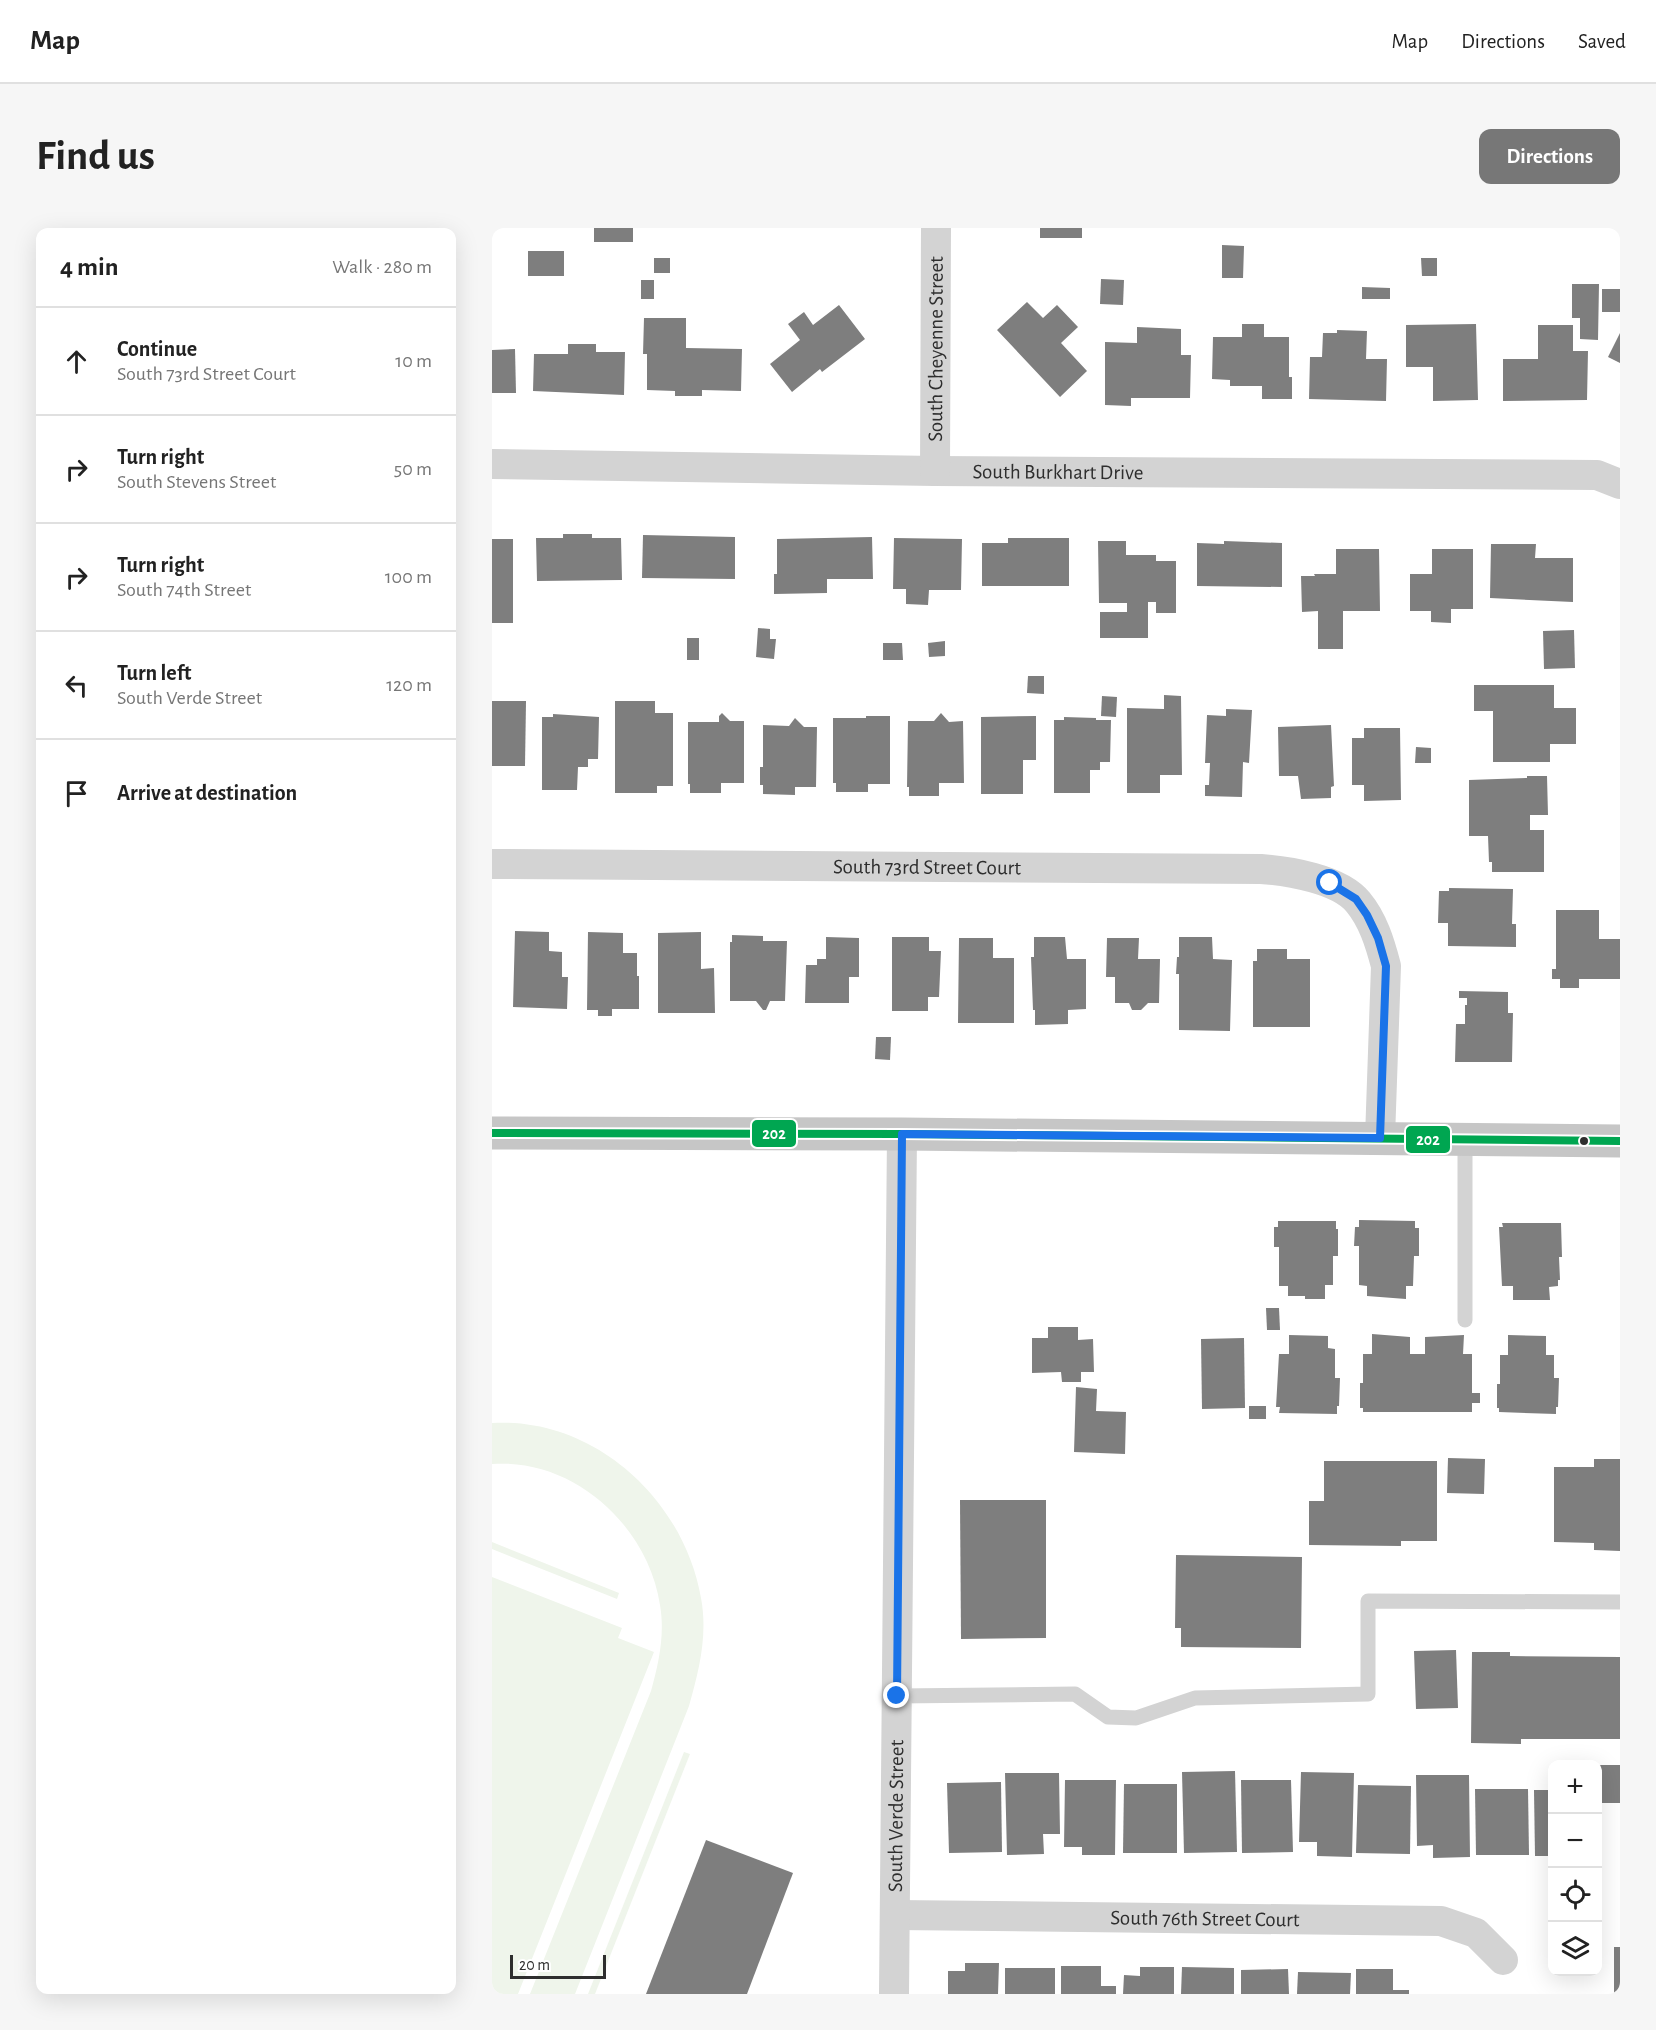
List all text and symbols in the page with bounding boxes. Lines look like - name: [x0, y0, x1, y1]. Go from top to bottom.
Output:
- text: Map: [30, 27, 80, 55]
- text: Map: [1392, 31, 1428, 52]
- text: Directions: [1461, 31, 1545, 52]
- text: Saved: [1578, 31, 1626, 52]
- button: Directions: [1479, 129, 1620, 184]
- text: Find us: [36, 135, 155, 177]
- text: 4 min: [60, 254, 119, 280]
- street label: South Cheyenne Street: [925, 256, 947, 442]
- text: Walk · 280 m: [332, 257, 432, 277]
- text: Continue: [117, 338, 197, 360]
- icon: ahead: [60, 345, 93, 378]
- text: 10 m: [395, 351, 432, 371]
- text: South 73rd Street Court: [117, 364, 296, 384]
- text: Turn right: [117, 446, 204, 468]
- icon: right: [60, 453, 93, 486]
- text: 50 m: [394, 459, 432, 479]
- street label: South Burkhart Drive: [972, 461, 1143, 483]
- text: South Stevens Street: [117, 472, 276, 492]
- text: Turn right: [117, 554, 204, 576]
- icon: right: [60, 561, 93, 594]
- text: 100 m: [385, 567, 432, 587]
- text: South 74th Street: [117, 580, 251, 600]
- text: Turn left: [117, 662, 191, 684]
- icon: left: [60, 669, 93, 702]
- text: 120 m: [386, 675, 432, 695]
- text: South Verde Street: [117, 688, 262, 708]
- icon: arrive: [60, 777, 93, 810]
- text: Arrive at destination: [117, 782, 297, 804]
- street label: South 73rd Street Court: [833, 856, 1021, 878]
- route start: [1316, 869, 1342, 895]
- line badge: 202: [751, 1119, 797, 1148]
- line badge: 202: [1405, 1125, 1451, 1154]
- text: 202: [762, 1126, 786, 1142]
- text: 202: [1416, 1132, 1440, 1148]
- unlabelled marker: [1578, 1135, 1590, 1147]
- route end: [883, 1682, 909, 1708]
- street label: South Verde Street: [885, 1739, 907, 1892]
- map controls: [1548, 1760, 1602, 1976]
- button: +: [1548, 1760, 1602, 1814]
- button: −: [1548, 1814, 1602, 1868]
- button: locate: [1548, 1868, 1602, 1922]
- street label: South 76th Street Court: [1110, 1907, 1300, 1930]
- button: layers: [1548, 1922, 1602, 1976]
- scale bar: [510, 1952, 606, 1980]
- text: 20 m: [519, 1957, 550, 1973]

